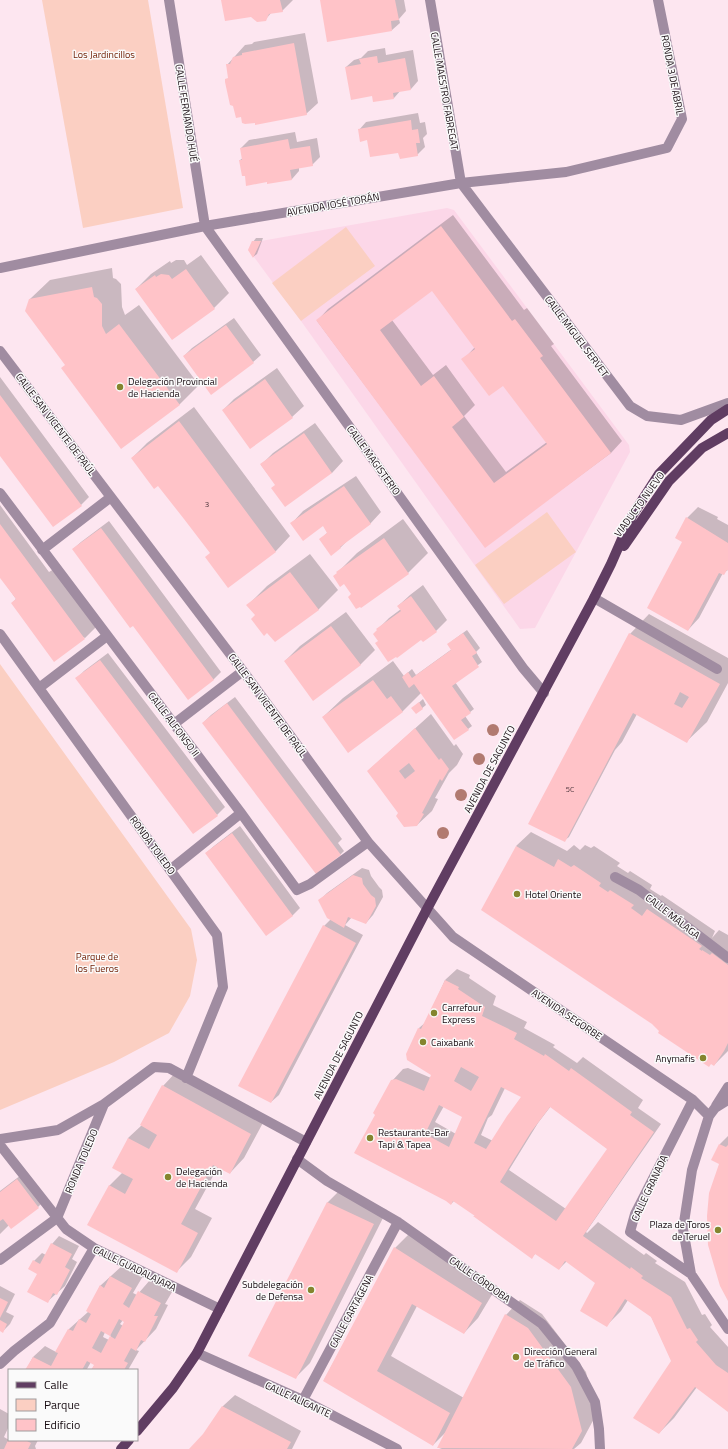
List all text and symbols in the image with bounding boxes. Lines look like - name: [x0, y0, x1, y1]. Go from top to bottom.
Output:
- street label: CALLE MAESTRO FABREGAT: [427, 31, 462, 152]
- street label: RONDA 3 DE ABRIL: [657, 34, 688, 117]
- park label: Los Jardincillos: [73, 47, 135, 62]
- street label: CALLE FERNANDO HUÉ: [171, 63, 202, 164]
- street label: AVENIDA JOSÉ TORÁN: [286, 189, 381, 220]
- street label: CALLE MIGUEL SERVET: [541, 293, 613, 381]
- street label: CALLE SAN VICENTE DE PAÚL: [12, 370, 99, 479]
- place label: Delegación Provincial de Hacienda: [128, 374, 217, 401]
- marker: Delegación Provincial de Hacienda: [115, 382, 125, 392]
- street label: CALLE MAGISTERIO: [343, 422, 404, 499]
- street label: VIADUCTO NUEVO: [611, 468, 668, 540]
- house number: 3: [205, 498, 209, 510]
- street label: CALLE SAN VICENTE DE PAÚL: [225, 650, 310, 760]
- street label: CALLE ALFONSO II: [144, 689, 203, 760]
- street label: AVENIDA DE SAGUNTO: [460, 723, 519, 816]
- house number: 5C: [566, 783, 575, 795]
- street label: RONDA TOLEDO: [126, 813, 179, 878]
- place label: Hotel Oriente: [525, 887, 581, 902]
- marker: Hotel Oriente: [512, 889, 522, 899]
- street label: CALLE MÁLAGA: [642, 890, 703, 943]
- park label: Parque de los Fueros: [75, 949, 119, 976]
- street label: AVENIDA SEGORBE: [528, 985, 605, 1044]
- place label: Carrefour Express: [442, 1000, 482, 1027]
- street label: AVENIDA DE SAGUNTO: [310, 1008, 367, 1102]
- marker: Carrefour Express: [429, 1008, 439, 1018]
- place label: Caixabank: [431, 1035, 474, 1050]
- marker: Caixabank: [418, 1037, 428, 1047]
- place label: Anymafis: [655, 1051, 695, 1066]
- marker: Anymafis: [698, 1053, 708, 1063]
- place label: Restaurante-Bar Tapi & Tapea: [378, 1125, 450, 1152]
- street label: RONDA TOLEDO: [61, 1126, 102, 1196]
- marker: Restaurante-Bar Tapi & Tapea: [365, 1133, 375, 1143]
- street label: CALLE GRANADA: [627, 1152, 671, 1224]
- place label: Delegación de Hacienda: [176, 1164, 228, 1191]
- marker: Delegación de Hacienda: [163, 1172, 173, 1182]
- place label: Plaza de Toros de Teruel: [650, 1217, 710, 1244]
- marker: Plaza de Toros de Teruel: [713, 1225, 723, 1235]
- street label: CALLE GUADALAJARA: [91, 1242, 179, 1295]
- street label: CALLE CÓRDOBA: [446, 1253, 513, 1306]
- street label: CALLE CARTAGENA: [326, 1272, 377, 1351]
- place label: Subdelegación de Defensa: [242, 1277, 303, 1304]
- marker: Subdelegación de Defensa: [306, 1285, 316, 1295]
- place label: Dirección General de Tráfico: [524, 1344, 597, 1371]
- marker: Dirección General de Tráfico: [511, 1352, 521, 1362]
- legend: [8, 1369, 138, 1441]
- text: Calle: [44, 1375, 68, 1394]
- street label: CALLE ALICANTE: [263, 1378, 333, 1421]
- text: Parque: [44, 1395, 80, 1414]
- text: Edificio: [44, 1415, 80, 1434]

